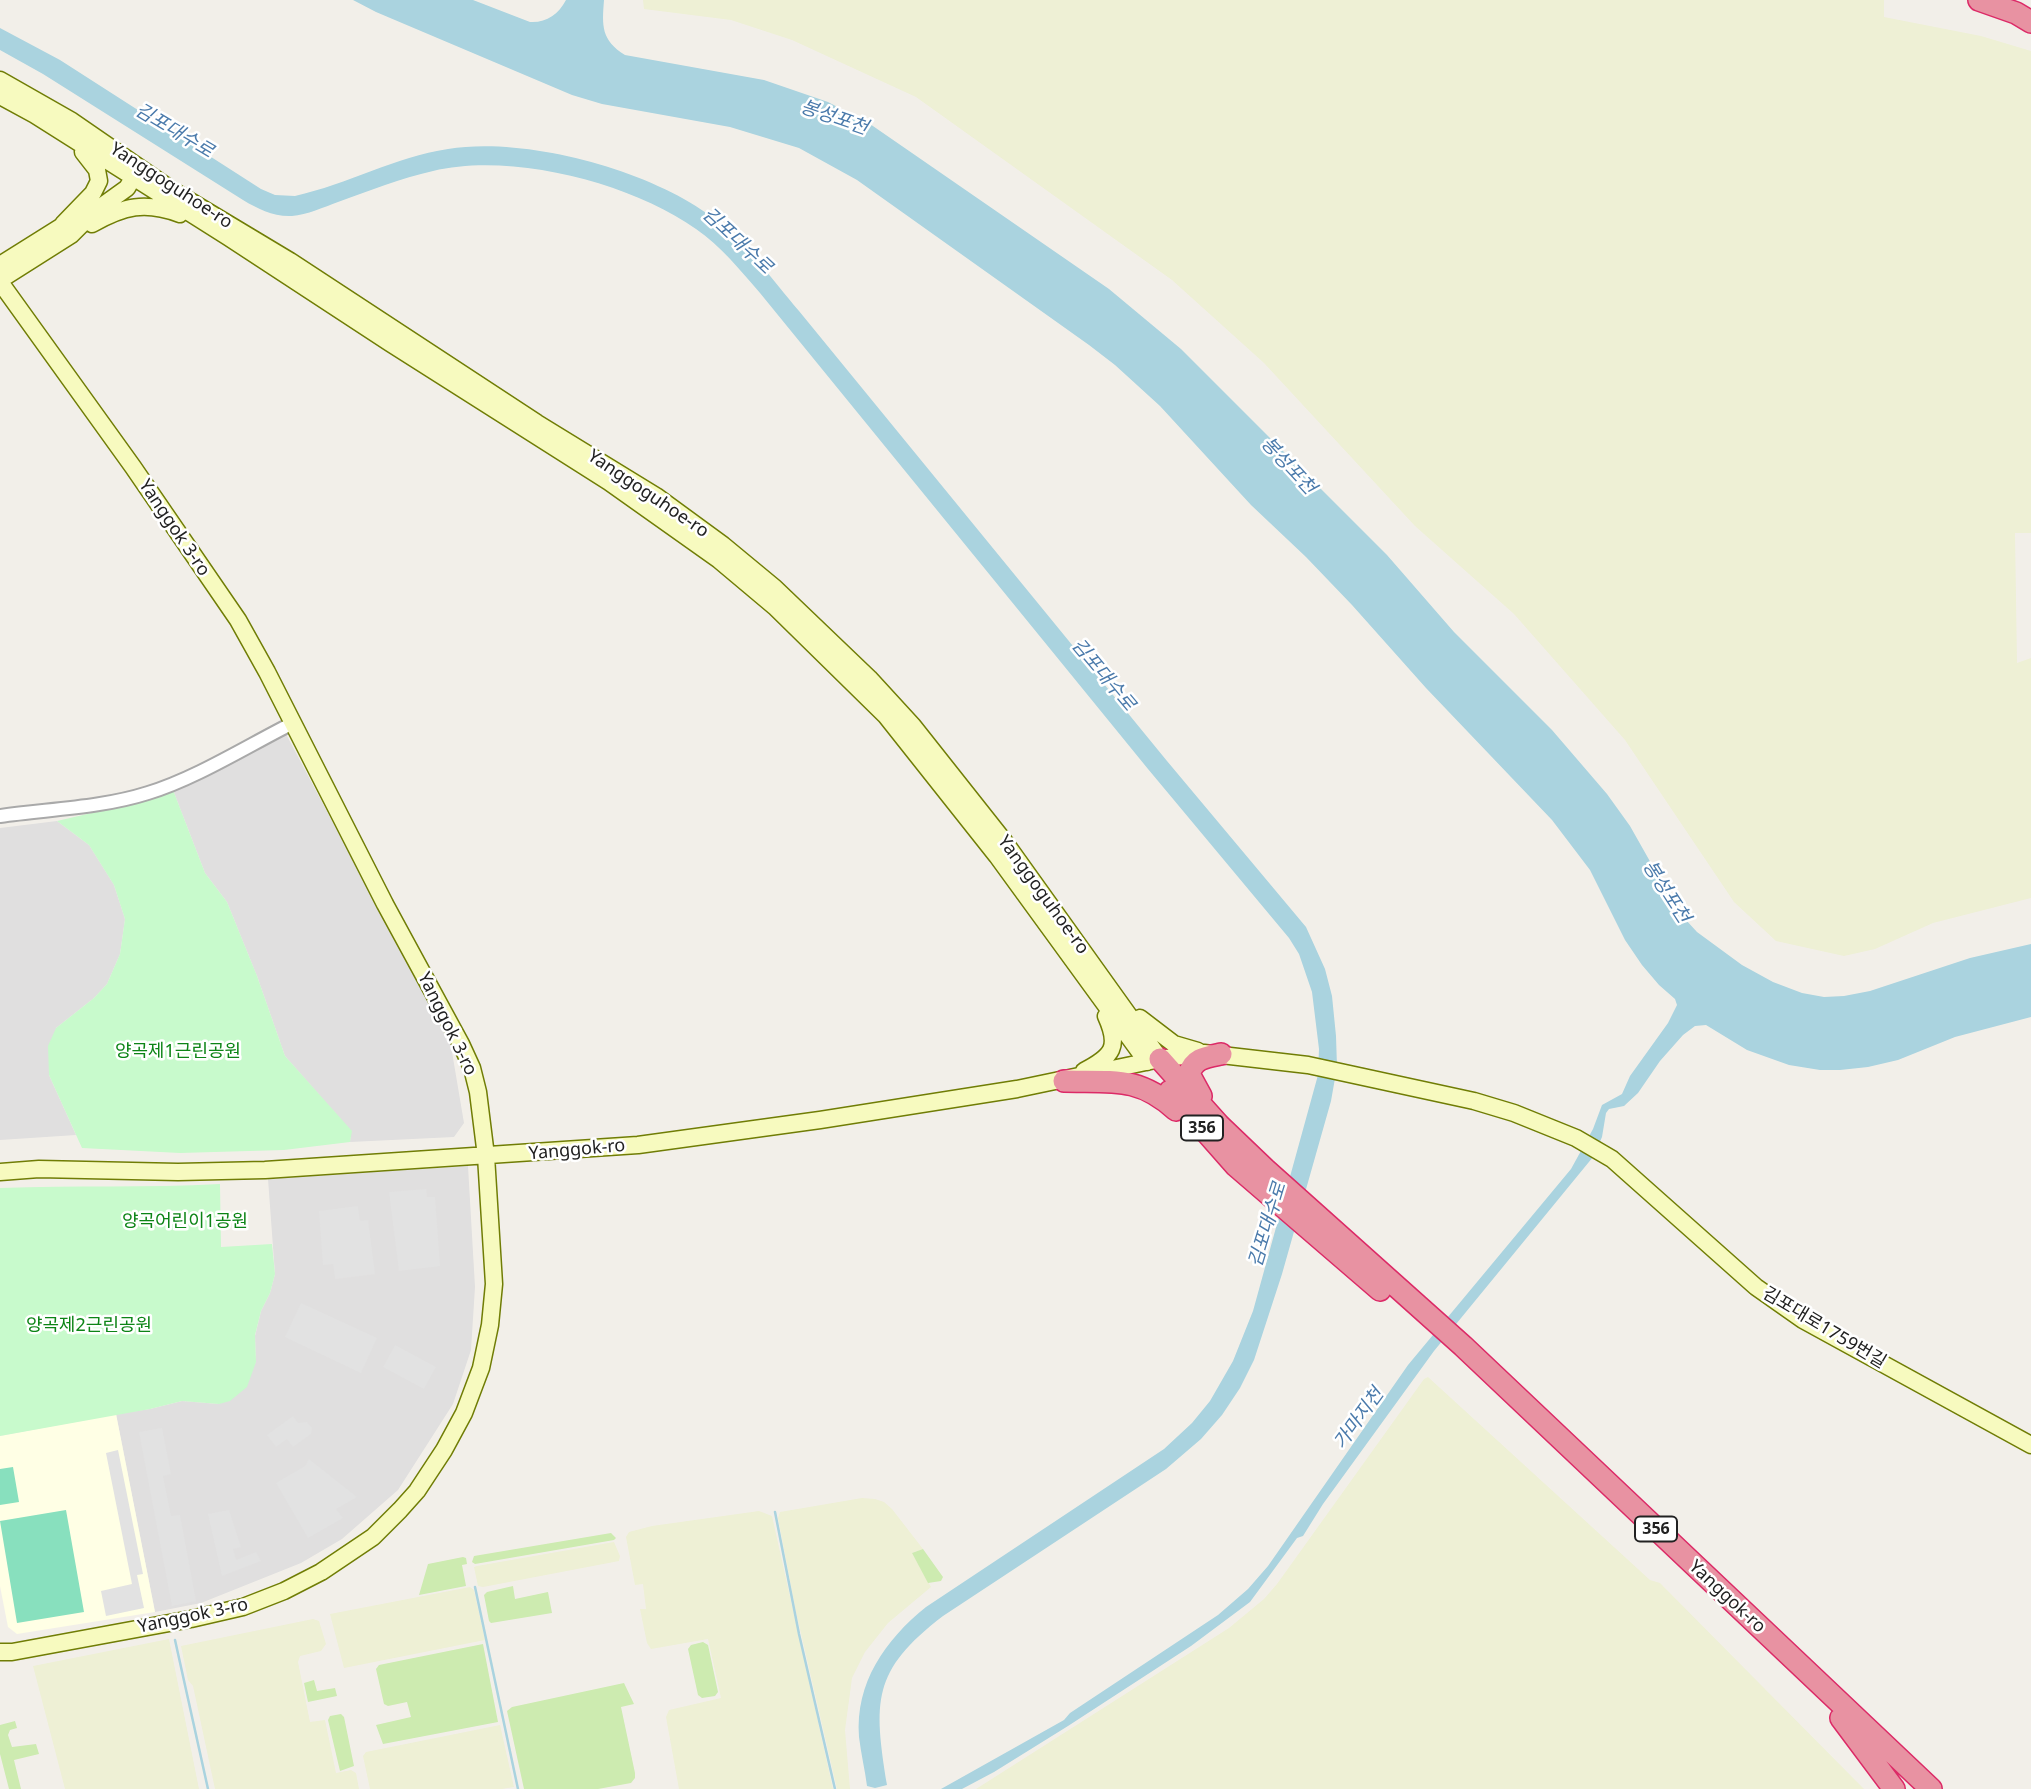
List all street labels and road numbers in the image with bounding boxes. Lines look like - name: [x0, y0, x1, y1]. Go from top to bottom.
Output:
- street label: Yanggoguhoe-ro: [106, 138, 236, 234]
- street label: Yanggoguhoe-ro: [583, 445, 713, 543]
- street label: Yanggok 3-ro: [134, 476, 214, 580]
- street label: Yanggoguhoe-ro: [993, 831, 1093, 959]
- street label: Yanggok 3-ro: [413, 969, 481, 1079]
- road number: 356: [1181, 1116, 1223, 1140]
- street label: Yanggok-ro: [528, 1135, 626, 1165]
- street label: 김포대로1759번길: [1758, 1283, 1890, 1373]
- road number: 356: [1635, 1516, 1677, 1541]
- street label: Yanggok-ro: [1684, 1556, 1770, 1638]
- street label: Yanggok 3-ro: [136, 1594, 250, 1638]

